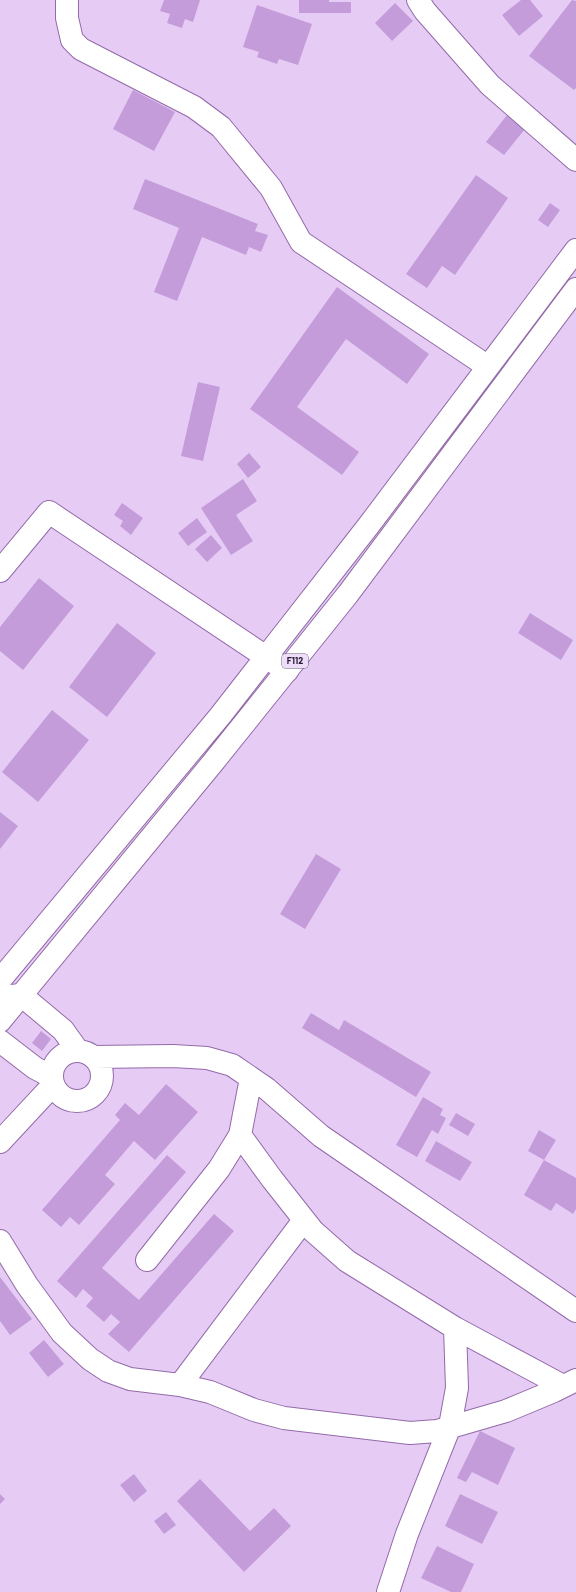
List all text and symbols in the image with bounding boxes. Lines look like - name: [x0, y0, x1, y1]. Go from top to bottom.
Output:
- road number: F112: [282, 654, 308, 668]

